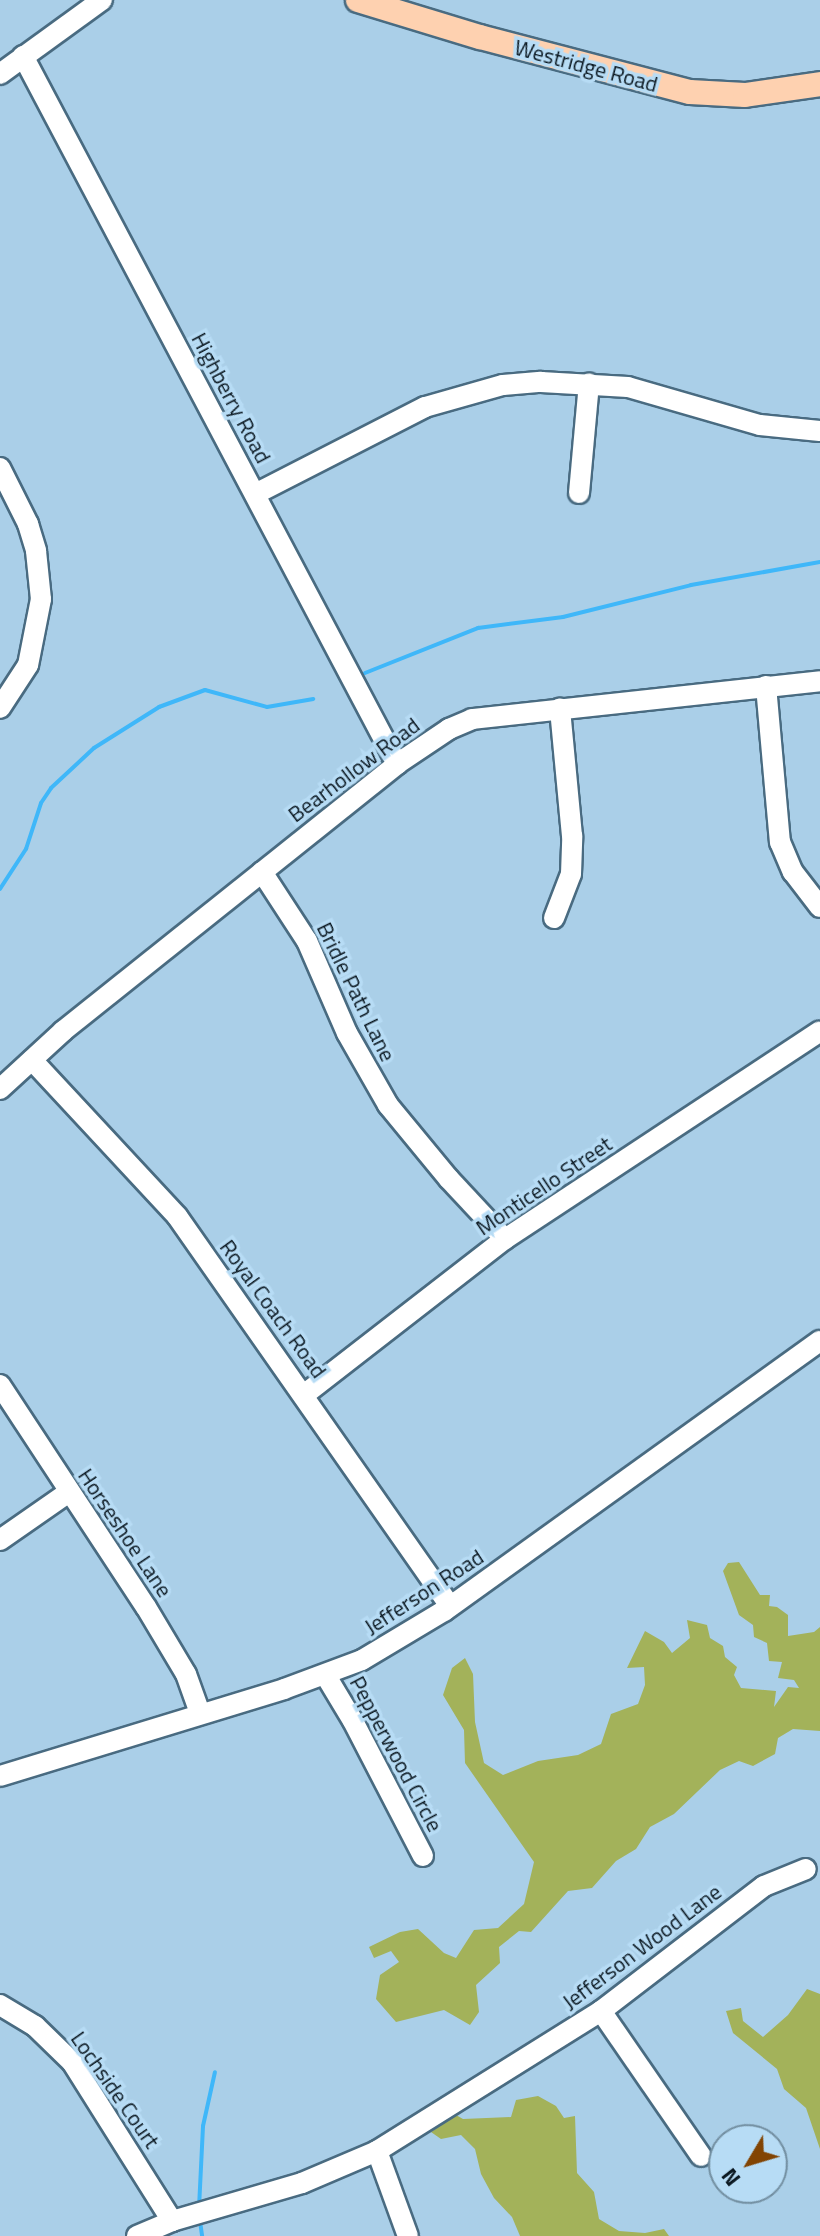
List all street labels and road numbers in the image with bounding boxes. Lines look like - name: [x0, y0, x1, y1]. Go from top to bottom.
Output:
- street label: Westridge Road: [512, 34, 660, 98]
- street label: Highberry Road: [186, 328, 276, 468]
- street label: Bearhollow Road: [283, 712, 425, 828]
- street label: Bridle Path Lane: [311, 918, 401, 1066]
- street label: Monticello Street: [471, 1131, 617, 1241]
- street label: Royal Coach Road: [214, 1235, 332, 1383]
- street label: Horseshoe Lane: [72, 1464, 178, 1602]
- street label: Jefferson Road: [360, 1544, 488, 1640]
- street label: Pepperwood Circle: [344, 1672, 448, 1836]
- street label: Jefferson Wood Lane: [557, 1879, 727, 2015]
- street label: Lochside Court: [65, 2027, 165, 2153]

